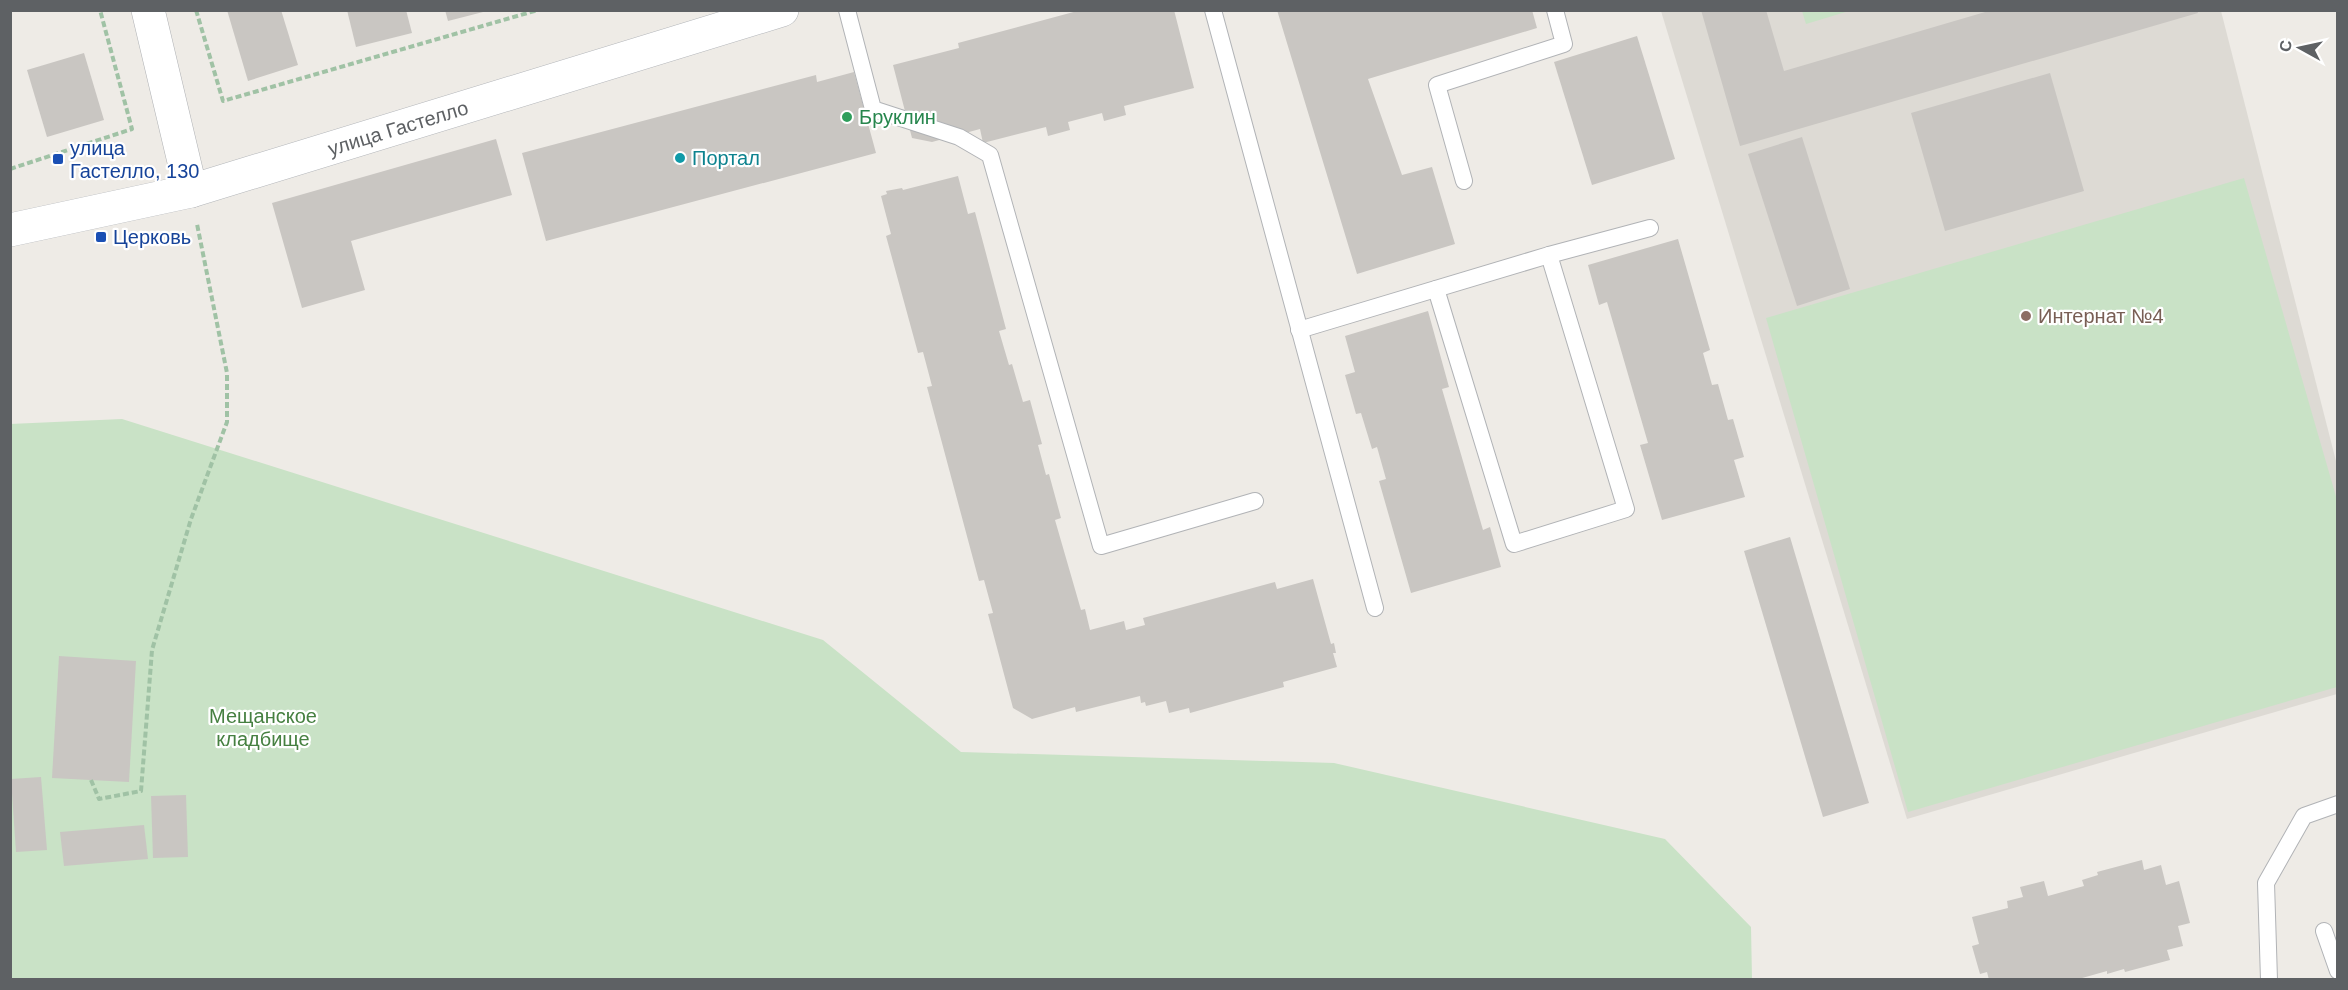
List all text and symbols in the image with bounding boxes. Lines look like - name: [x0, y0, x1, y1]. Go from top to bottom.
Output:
- north arrow: [2270, 18, 2330, 78]
- text: С: [2276, 39, 2295, 53]
- street label: улица Гастелло: [325, 96, 471, 160]
- place label: Бруклин: [859, 106, 936, 128]
- marker: Бруклин: [840, 110, 854, 124]
- place label: улица Гастелло, 130: [70, 137, 199, 182]
- place label: Портал: [692, 147, 760, 169]
- marker: Портал: [673, 151, 687, 165]
- marker: улица Гастелло, 130: [51, 152, 65, 166]
- place label: Церковь: [113, 226, 191, 248]
- marker: Церковь: [94, 230, 108, 244]
- place label: Интернат №4: [2038, 305, 2164, 327]
- marker: Интернат №4: [2019, 309, 2033, 323]
- park label: Мещанское кладбище: [209, 705, 317, 750]

